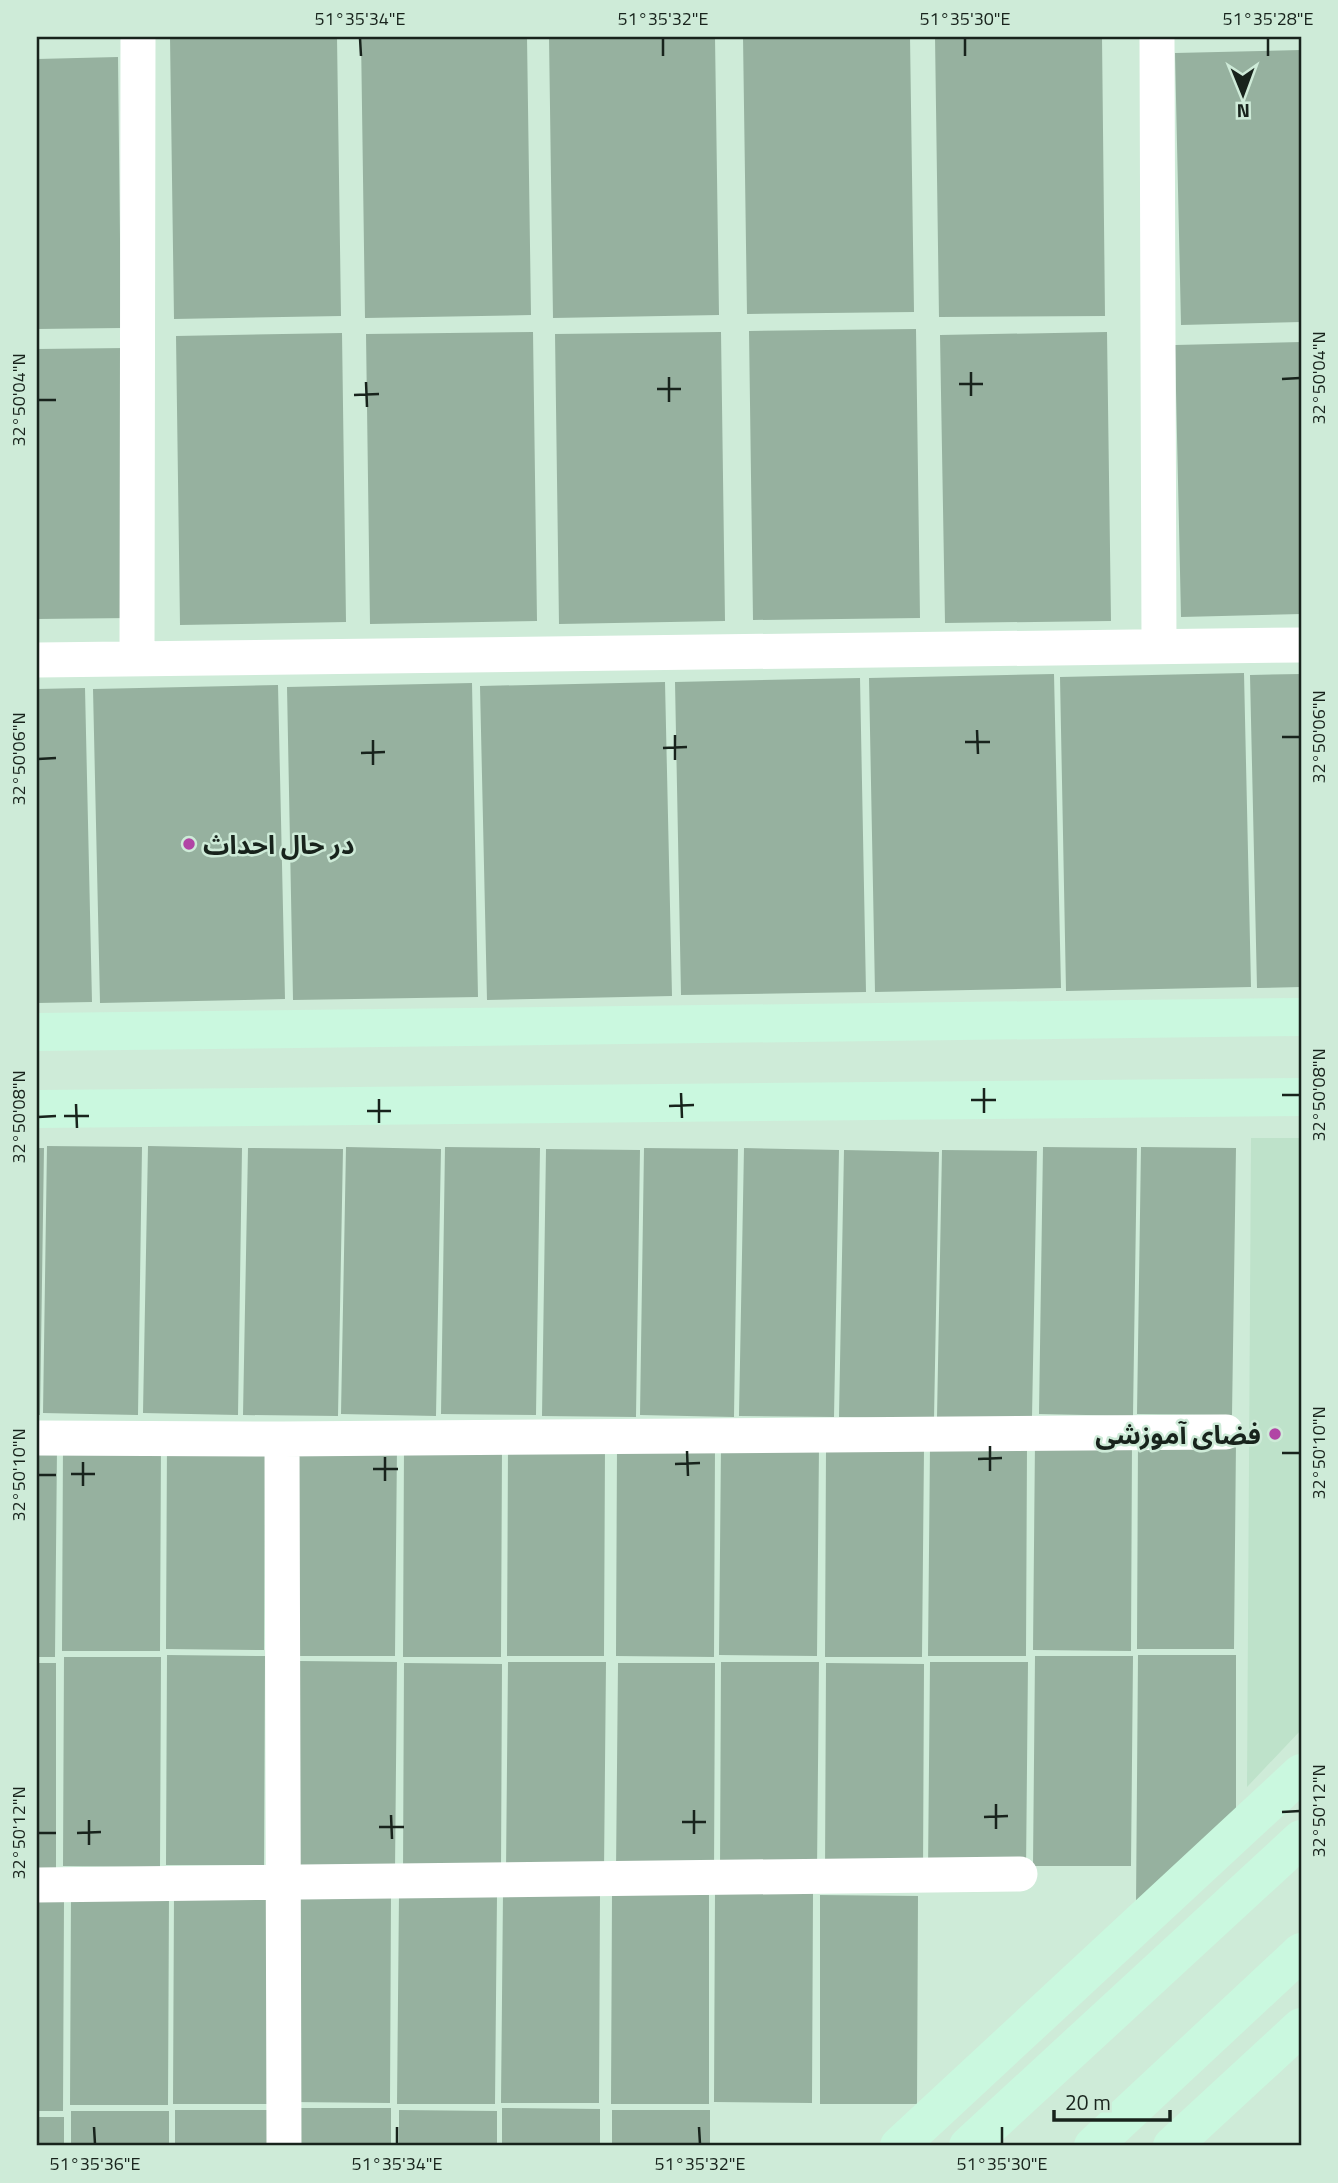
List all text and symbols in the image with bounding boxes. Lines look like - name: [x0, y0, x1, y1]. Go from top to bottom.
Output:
- text: 51°35'34"E: [315, 5, 406, 32]
- text: 51°35'32"E: [618, 5, 709, 32]
- text: 51°35'30"E: [920, 5, 1011, 32]
- text: 51°35'28"E: [1223, 5, 1314, 32]
- north arrow: [1208, 60, 1278, 130]
- text: N: [1236, 97, 1250, 126]
- text: 32°50'04"N: [1305, 331, 1332, 425]
- text: 32°50'04"N: [5, 353, 32, 447]
- text: 32°50'06"N: [1305, 690, 1332, 784]
- text: 32°50'06"N: [5, 712, 32, 806]
- place label: در حال احداث: [203, 825, 354, 864]
- marker: در حال احداث: [181, 836, 197, 852]
- text: 32°50'08"N: [1305, 1048, 1332, 1142]
- text: 32°50'08"N: [5, 1070, 32, 1164]
- text: 32°50'10"N: [1305, 1406, 1332, 1500]
- place label: فضای آموزشی: [1095, 1415, 1261, 1454]
- marker: فضای آموزشی: [1267, 1426, 1283, 1442]
- text: 32°50'10"N: [5, 1428, 32, 1522]
- text: 32°50'12"N: [1305, 1764, 1332, 1858]
- text: 32°50'12"N: [5, 1786, 32, 1880]
- scale bar: [1054, 2078, 1170, 2122]
- text: 20 m: [1065, 2086, 1111, 2118]
- text: 51°35'36"E: [50, 2150, 141, 2177]
- text: 51°35'34"E: [352, 2150, 443, 2177]
- text: 51°35'32"E: [655, 2150, 746, 2177]
- text: 51°35'30"E: [957, 2150, 1048, 2177]

